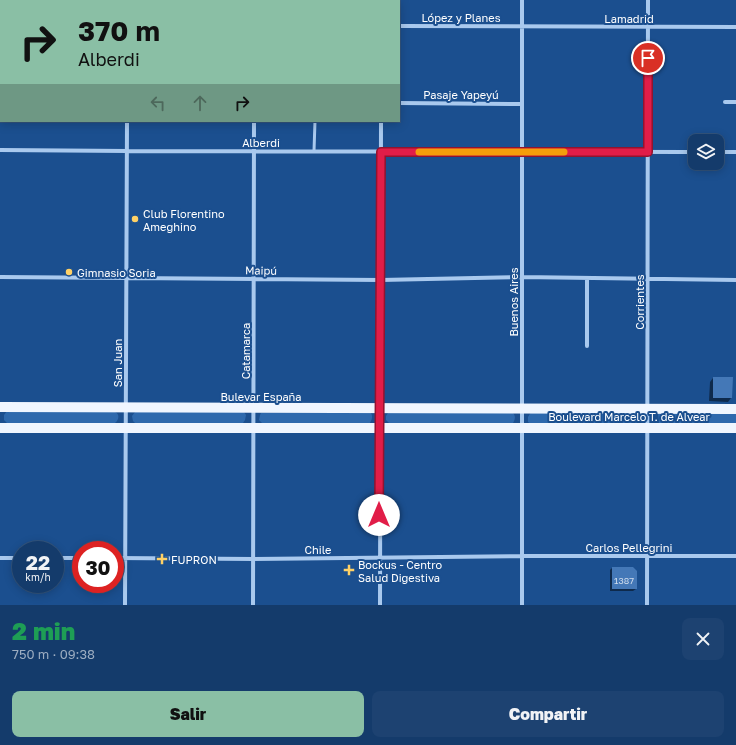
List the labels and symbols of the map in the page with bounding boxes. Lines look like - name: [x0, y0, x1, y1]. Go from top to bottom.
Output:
- street label: López y Planes: [421, 11, 501, 24]
- street label: Lamadrid: [604, 12, 654, 25]
- pin: [631, 41, 665, 75]
- street label: Pasaje Yapeyú: [423, 88, 499, 101]
- street label: Alberdi: [242, 136, 280, 149]
- place label: Club Florentino Ameghino: [143, 207, 225, 233]
- marker: Club Florentino Ameghino: [130, 214, 140, 224]
- street label: Maipú: [245, 263, 277, 277]
- place label: Gimnasio Soria: [77, 266, 156, 279]
- marker: Gimnasio Soria: [64, 267, 74, 277]
- street label: Buenos Aires: [507, 267, 520, 337]
- street label: Corrientes: [633, 274, 646, 330]
- street label: Catamarca: [239, 323, 252, 379]
- street label: San Juan: [111, 339, 124, 387]
- street label: Bulevar España: [220, 390, 302, 403]
- street label: Boulevard Marcelo T. de Alvear: [548, 410, 711, 423]
- position arrow: [358, 494, 400, 536]
- speed limit sign: 30: [72, 541, 124, 593]
- street label: Carlos Pellegrini: [585, 541, 673, 554]
- street label: Chile: [305, 543, 331, 556]
- marker: FUPRON: [156, 553, 168, 565]
- place label: FUPRON: [171, 553, 217, 566]
- place label: Bockus - Centro Salud Digestiva: [358, 558, 442, 584]
- marker: Bockus - Centro Salud Digestiva: [343, 564, 355, 576]
- house number: 1387: [614, 575, 634, 586]

